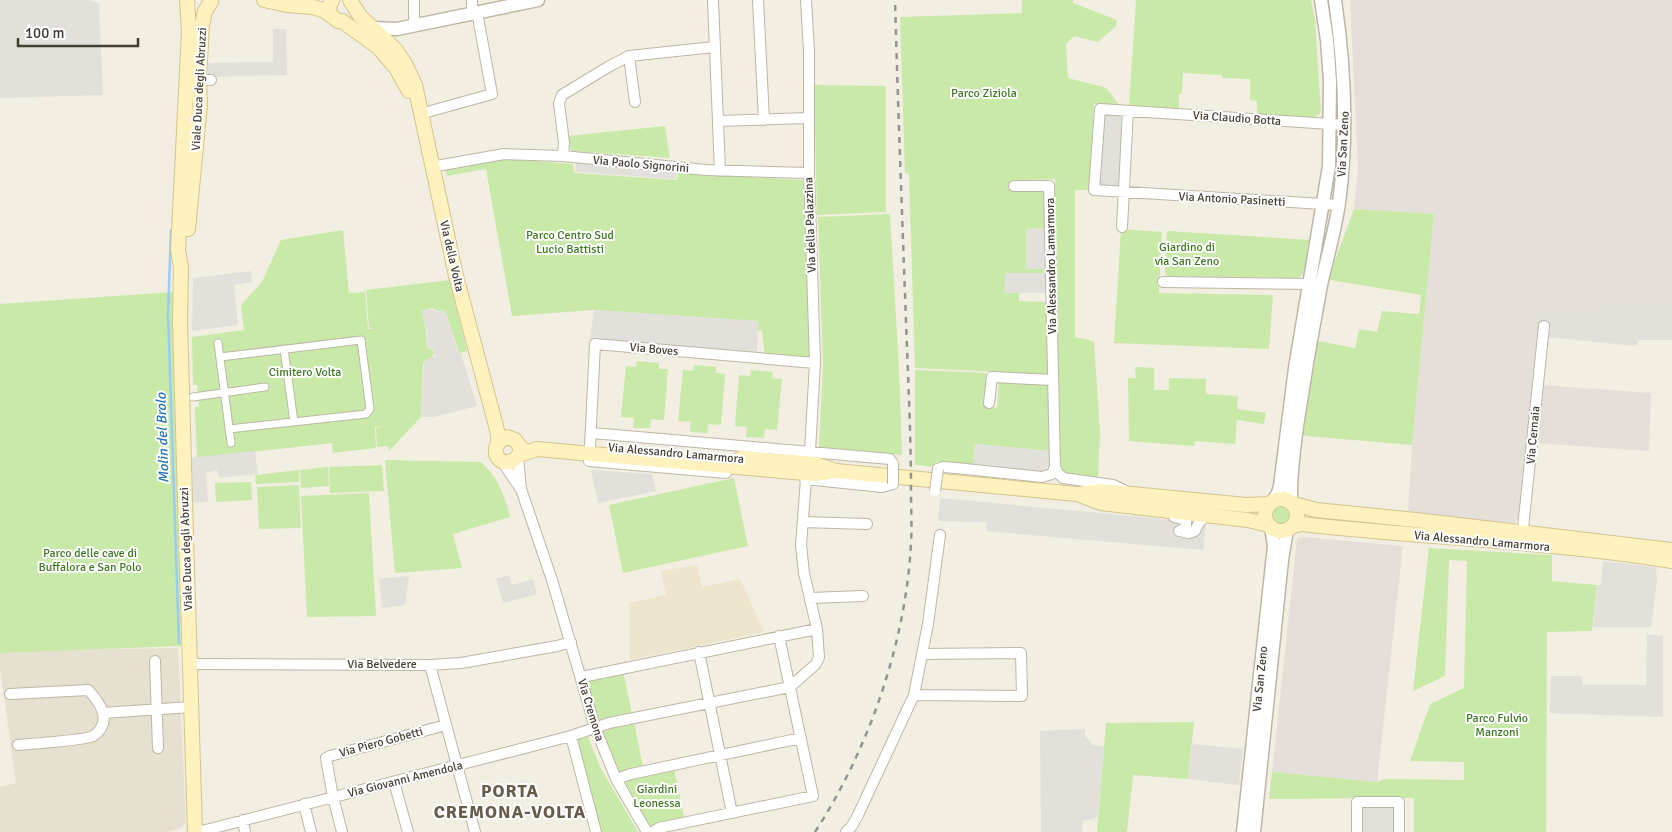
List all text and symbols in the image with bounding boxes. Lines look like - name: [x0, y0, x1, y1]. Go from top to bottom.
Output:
- scale bar: [18, 15, 138, 47]
- text: 100 m: [25, 24, 65, 42]
- street label: Viale Duca degli Abruzzi: [189, 27, 210, 151]
- park label: Parco Ziziola: [951, 86, 1017, 101]
- street label: Via Claudio Botta: [1192, 108, 1282, 129]
- street label: Via San Zeno: [1334, 111, 1353, 177]
- street label: Via Paolo Signorini: [592, 153, 690, 176]
- street label: Via della Palazzina: [801, 177, 820, 273]
- street label: Via Antonio Pasinetti: [1178, 189, 1286, 210]
- street label: Via Alessandro Lamarmora: [1043, 198, 1060, 334]
- street label: Via della Volta: [436, 219, 467, 293]
- park label: Parco Centro Sud Lucio Battisti: [526, 228, 614, 257]
- park label: Giardino di via San Zeno: [1155, 240, 1219, 269]
- street label: Via Boves: [629, 340, 679, 359]
- park label: Cimitero Volta: [269, 365, 341, 380]
- water label: Molin del Brolo: [152, 392, 173, 483]
- street label: Via Cernaia: [1523, 405, 1544, 465]
- street label: Via Alessandro Lamarmora: [607, 440, 745, 467]
- street label: Viale Duca degli Abruzzi: [177, 487, 196, 611]
- street label: Via Alessandro Lamarmora: [1413, 528, 1551, 555]
- park label: Parco delle cave di Buffalora e San Polo: [38, 546, 142, 575]
- street label: Via San Zeno: [1250, 645, 1271, 713]
- street label: Via Belvedere: [347, 657, 417, 672]
- street label: Via Cremona: [574, 677, 607, 743]
- park label: Parco Fulvio Manzoni: [1466, 711, 1528, 740]
- street label: Via Piero Gobetti: [338, 724, 425, 761]
- street label: Via Giovanni Amendola: [346, 758, 464, 801]
- district label: PORTA CREMONA-VOLTA: [434, 780, 586, 823]
- park label: Giardini Leonessa: [633, 782, 681, 811]

